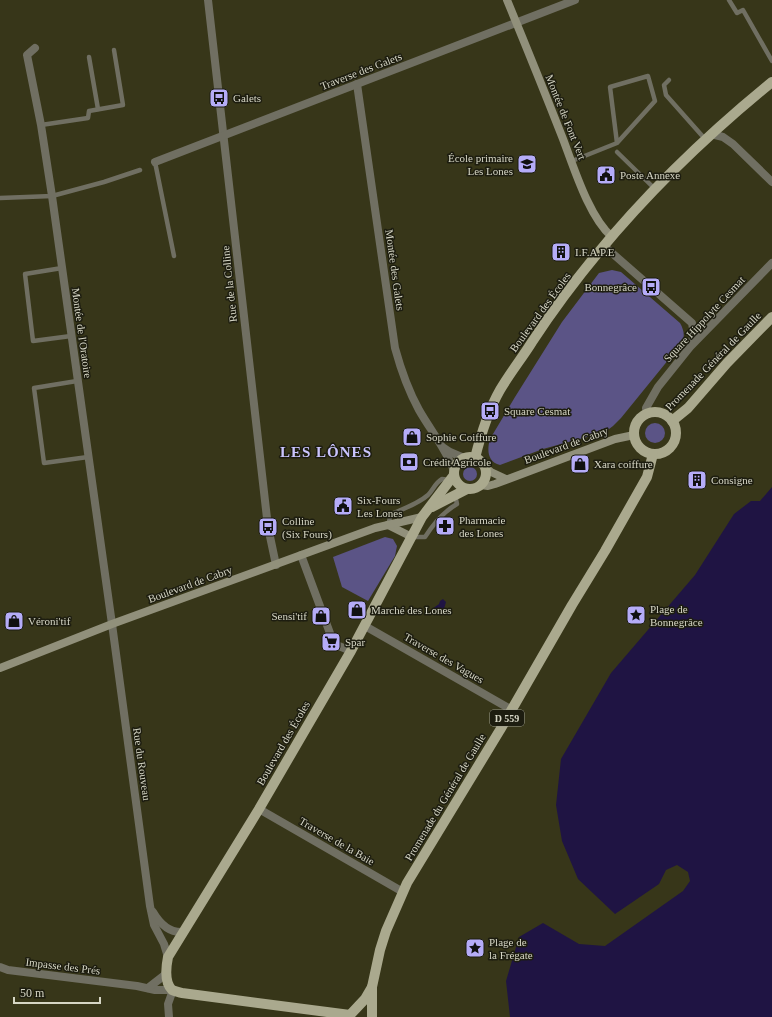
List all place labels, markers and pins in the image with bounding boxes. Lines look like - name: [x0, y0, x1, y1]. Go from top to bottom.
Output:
- bus stop icon: Galets: [208, 87, 230, 109]
- place label: Galets: [233, 92, 261, 104]
- place label: École primaire Les Lones: [448, 152, 513, 177]
- school or university icon: École primaire Les Lones: [516, 153, 538, 175]
- public building icon: Poste Annexe: [595, 164, 617, 186]
- place label: Poste Annexe: [620, 169, 680, 181]
- building icon: I.F.A.P.E: [550, 241, 572, 263]
- place label: I.F.A.P.E: [575, 246, 615, 258]
- bus stop icon: Bonnegrâce: [640, 276, 662, 298]
- place label: Bonnegrâce: [584, 281, 637, 293]
- bus stop icon: Square Cesmat: [479, 400, 501, 422]
- place label: Square Cesmat: [504, 405, 570, 417]
- shop icon: Sophie Coiffure: [401, 426, 423, 448]
- place label: Sophie Coiffure: [426, 431, 496, 443]
- bank icon: Crédit Agricole: [398, 451, 420, 473]
- shop icon: Xara coiffure: [569, 453, 591, 475]
- place label: Crédit Agricole: [423, 456, 491, 468]
- place label: Xara coiffure: [594, 458, 653, 470]
- building icon: Consigne: [686, 469, 708, 491]
- place label: Consigne: [711, 474, 753, 486]
- place label: Six-Fours Les Lones: [357, 494, 403, 519]
- public building icon: Six-Fours Les Lones: [332, 495, 354, 517]
- place label: Pharmacie des Lones: [459, 514, 506, 539]
- place label: Colline (Six Fours): [282, 515, 332, 541]
- pharmacy icon: Pharmacie des Lones: [434, 515, 456, 537]
- bus stop icon: Colline (Six Fours): [257, 516, 279, 538]
- shop icon: Marché des Lones: [346, 599, 368, 621]
- place label: Plage de Bonnegrâce: [650, 603, 703, 628]
- place label: Marché des Lones: [371, 604, 452, 616]
- place icon: Plage de Bonnegrâce: [625, 604, 647, 626]
- shop icon: Sensi'tif: [310, 605, 332, 627]
- shop icon: Véroni'tif: [3, 610, 25, 632]
- place label: Sensi'tif: [271, 610, 307, 622]
- place label: Véroni'tif: [28, 615, 71, 627]
- supermarket icon: Spar: [320, 631, 342, 653]
- place label: Spar: [345, 636, 366, 648]
- place label: Plage de la Frégate: [489, 936, 533, 961]
- place icon: Plage de la Frégate: [464, 937, 486, 959]

